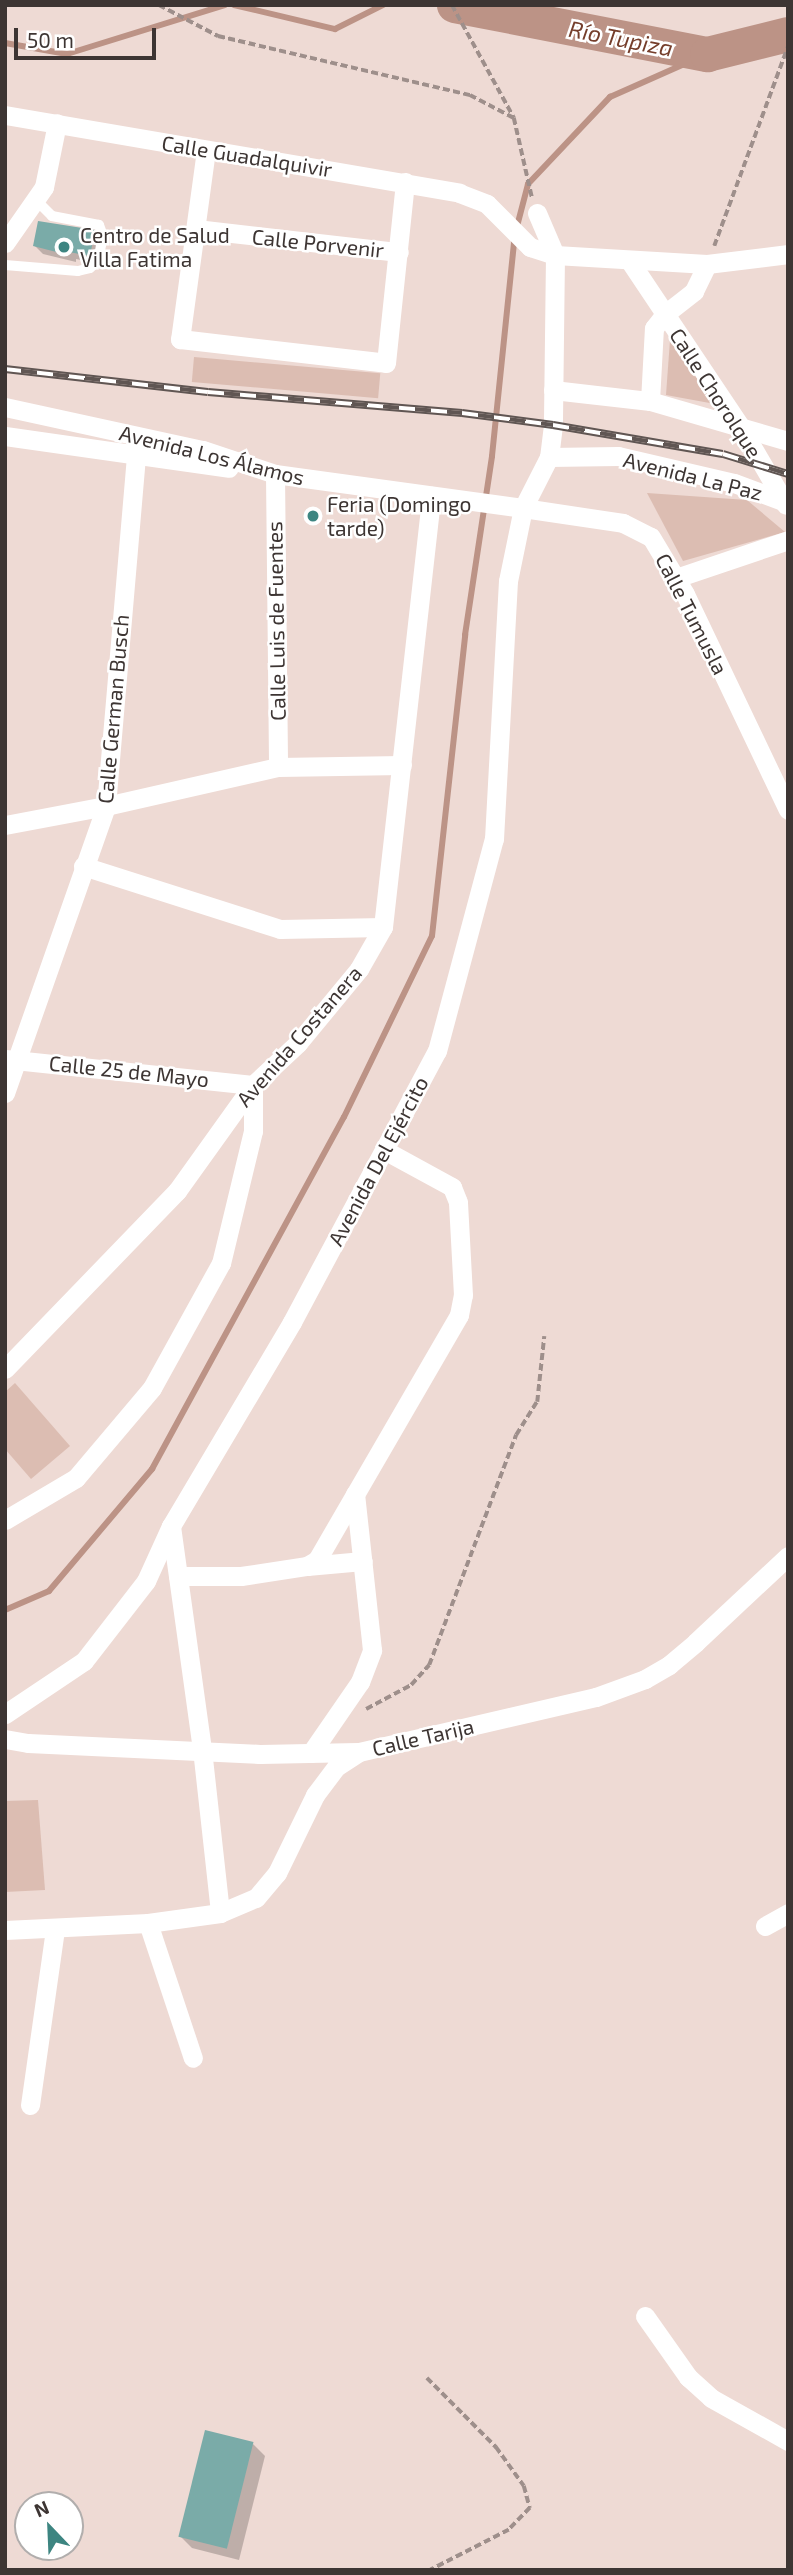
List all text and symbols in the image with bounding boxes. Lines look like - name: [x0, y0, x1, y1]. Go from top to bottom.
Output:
- scale bar: [18, 14, 159, 58]
- water label: Río Tupiza: [566, 14, 676, 62]
- text: 50 m: [27, 27, 74, 52]
- street label: Calle Guadalquivir: [160, 130, 334, 182]
- place label: Centro de Salud Villa Fatima: [80, 222, 230, 272]
- street label: Calle Porvenir: [251, 224, 385, 262]
- marker: Centro de Salud Villa Fatima: [54, 237, 74, 257]
- street label: Calle Chorolque: [665, 323, 767, 463]
- street label: Avenida Los Álamos: [117, 420, 307, 490]
- street label: Avenida La Paz: [621, 447, 765, 505]
- place label: Feria (Domingo tarde): [327, 491, 471, 541]
- marker: Feria (Domingo tarde): [305, 508, 321, 524]
- street label: Calle Luis de Fuentes: [262, 521, 290, 721]
- street label: Calle Tumusla: [651, 549, 733, 679]
- street label: Calle German Busch: [92, 613, 134, 805]
- street label: Avenida Costanera: [231, 961, 367, 1111]
- street label: Calle 25 de Mayo: [48, 1050, 210, 1092]
- street label: Avenida Del Ejército: [323, 1072, 433, 1250]
- street label: Calle Tarija: [369, 1713, 477, 1761]
- north arrow: [14, 2491, 84, 2561]
- text: N: [31, 2495, 52, 2521]

